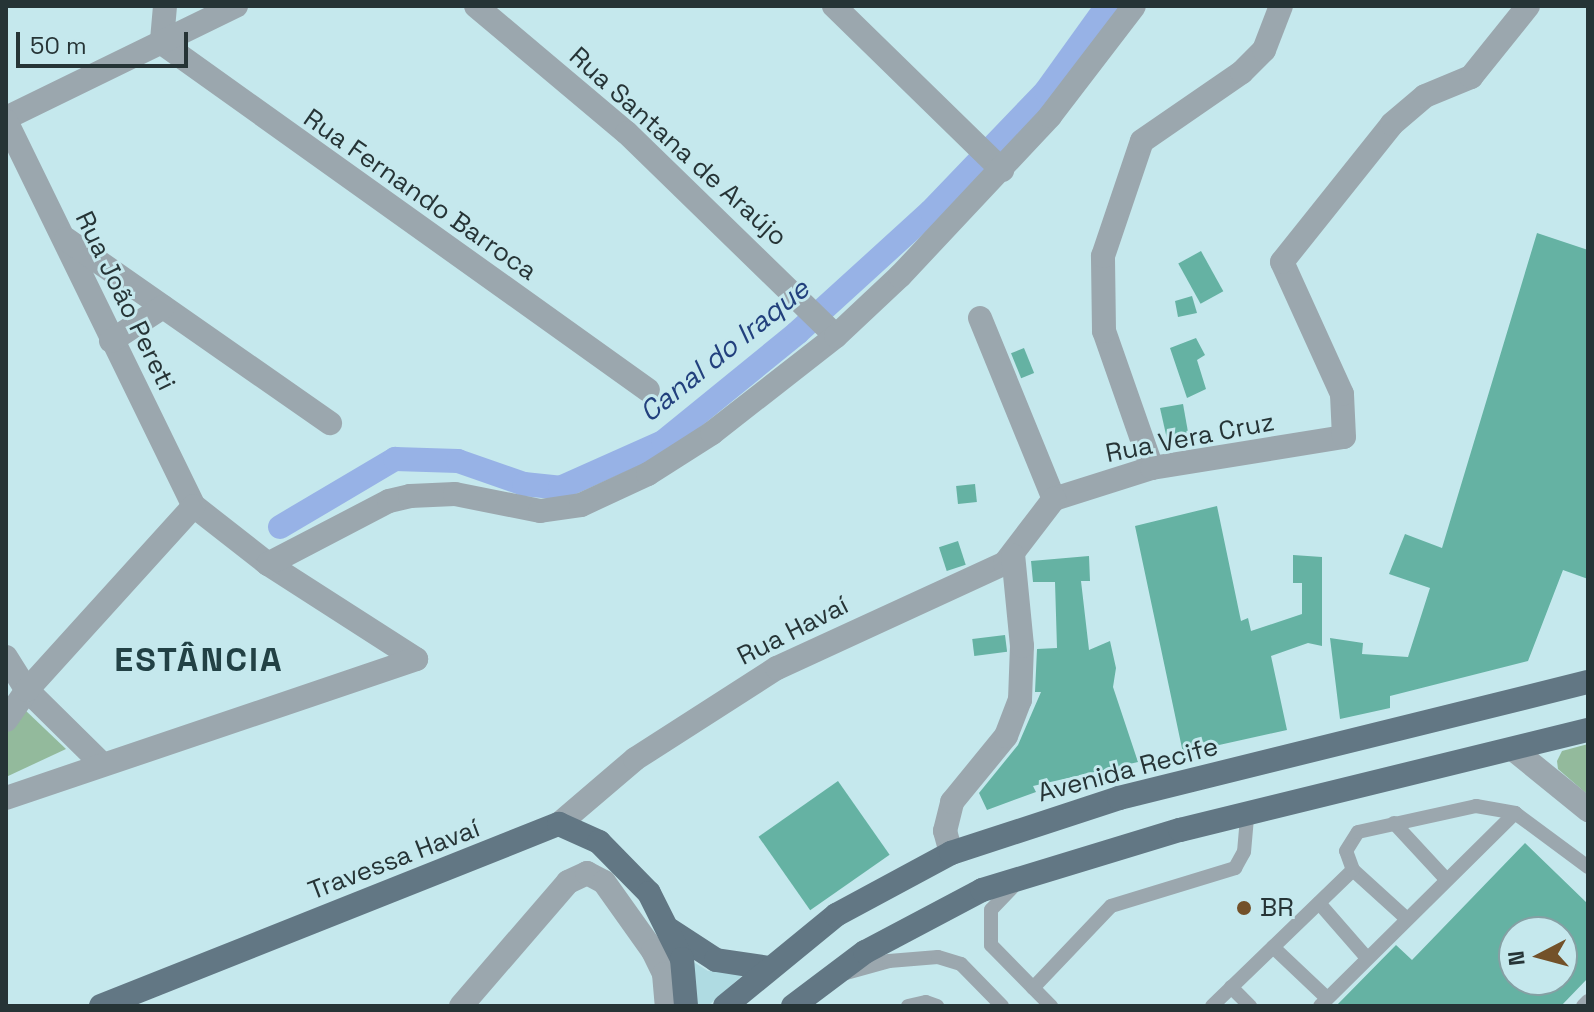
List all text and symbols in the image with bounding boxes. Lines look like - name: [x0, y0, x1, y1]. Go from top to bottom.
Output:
- scale bar: [20, 16, 192, 66]
- text: 50 m: [30, 30, 87, 61]
- street label: Rua Santana de Araújo: [563, 41, 793, 253]
- street label: Rua Fernando Barroca: [298, 103, 542, 287]
- street label: Rua João Pereti: [68, 206, 182, 396]
- water label: Canal do Iraque: [632, 271, 816, 429]
- street label: Rua Vera Cruz: [1103, 406, 1277, 470]
- street label: Rua Havaí: [732, 590, 854, 672]
- district label: ESTÂNCIA: [114, 640, 284, 680]
- street label: Avenida Recife: [1034, 731, 1222, 809]
- street label: Travessa Havaí: [304, 813, 484, 907]
- place label: BR: [1260, 892, 1294, 924]
- marker: BR: [1235, 899, 1253, 917]
- north arrow: [1498, 916, 1578, 996]
- text: N: [1501, 950, 1531, 967]

